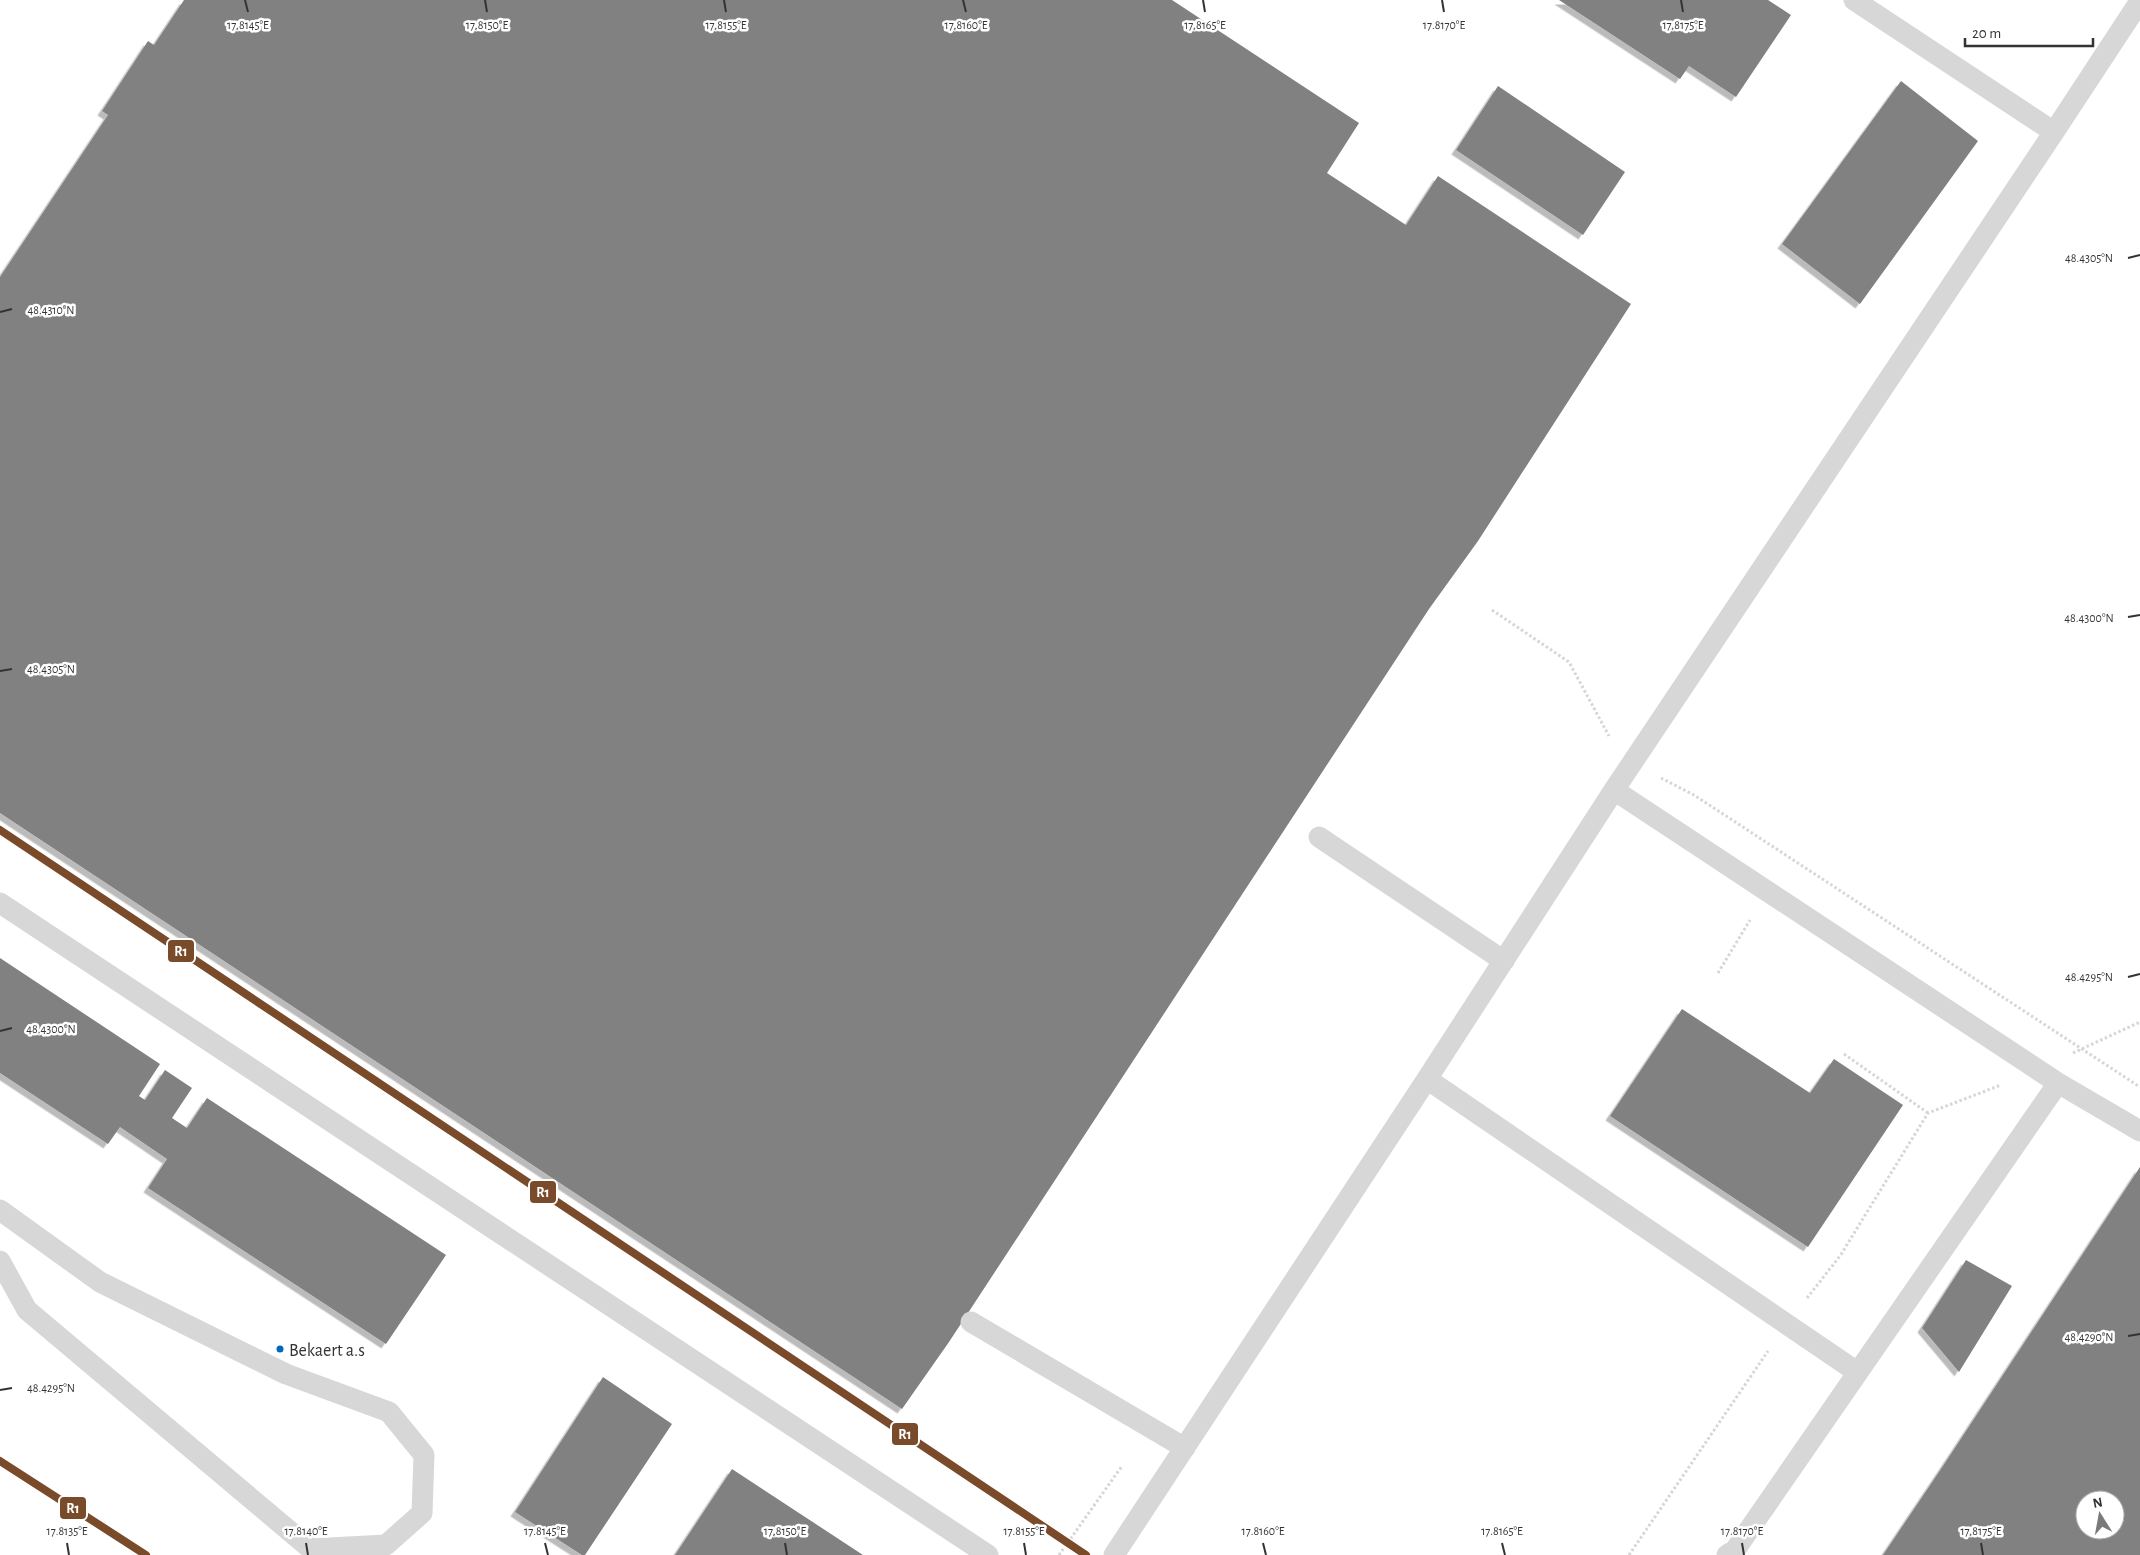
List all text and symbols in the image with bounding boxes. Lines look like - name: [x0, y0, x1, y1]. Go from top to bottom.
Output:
- scale bar: [1965, 15, 2092, 47]
- text: 17.8145°E: [227, 19, 269, 31]
- text: 17.8150°E: [466, 19, 508, 31]
- text: 17.8155°E: [705, 19, 747, 31]
- text: 17.8160°E: [945, 19, 988, 31]
- text: 17.8165°E: [1184, 19, 1226, 31]
- text: 17.8170°E: [1423, 19, 1465, 31]
- text: 17.8175°E: [1662, 19, 1704, 31]
- text: 20 m: [1972, 26, 2001, 41]
- text: 48.4305°N: [2065, 252, 2113, 264]
- text: 48.4310°N: [27, 304, 75, 316]
- text: 48.4300°N: [2064, 612, 2114, 624]
- text: 48.4305°N: [27, 663, 75, 675]
- line badge: R1: [167, 939, 195, 963]
- text: R1: [174, 945, 188, 959]
- text: 48.4295°N: [2065, 971, 2113, 983]
- text: 48.4300°N: [26, 1023, 76, 1035]
- line badge: R1: [529, 1180, 557, 1204]
- text: R1: [536, 1186, 550, 1200]
- text: 48.4290°N: [2064, 1331, 2114, 1343]
- place label: Bekaert a.s: [289, 1342, 365, 1360]
- marker: Bekaert a.s: [275, 1344, 285, 1354]
- text: 48.4295°N: [27, 1382, 75, 1394]
- line badge: R1: [891, 1422, 919, 1446]
- text: R1: [898, 1428, 912, 1442]
- north arrow: [2075, 1490, 2125, 1540]
- text: N: [2092, 1495, 2104, 1511]
- line badge: R1: [59, 1496, 87, 1520]
- text: R1: [66, 1502, 80, 1516]
- text: 17.8135°E: [47, 1525, 88, 1537]
- text: 17.8140°E: [284, 1525, 328, 1537]
- text: 17.8145°E: [524, 1525, 566, 1537]
- text: 17.8150°E: [764, 1525, 806, 1537]
- text: 17.8155°E: [1003, 1525, 1045, 1537]
- text: 17.8160°E: [1242, 1525, 1285, 1537]
- text: 17.8165°E: [1481, 1525, 1523, 1537]
- text: 17.8170°E: [1721, 1525, 1763, 1537]
- text: 17.8175°E: [1960, 1525, 2002, 1537]

